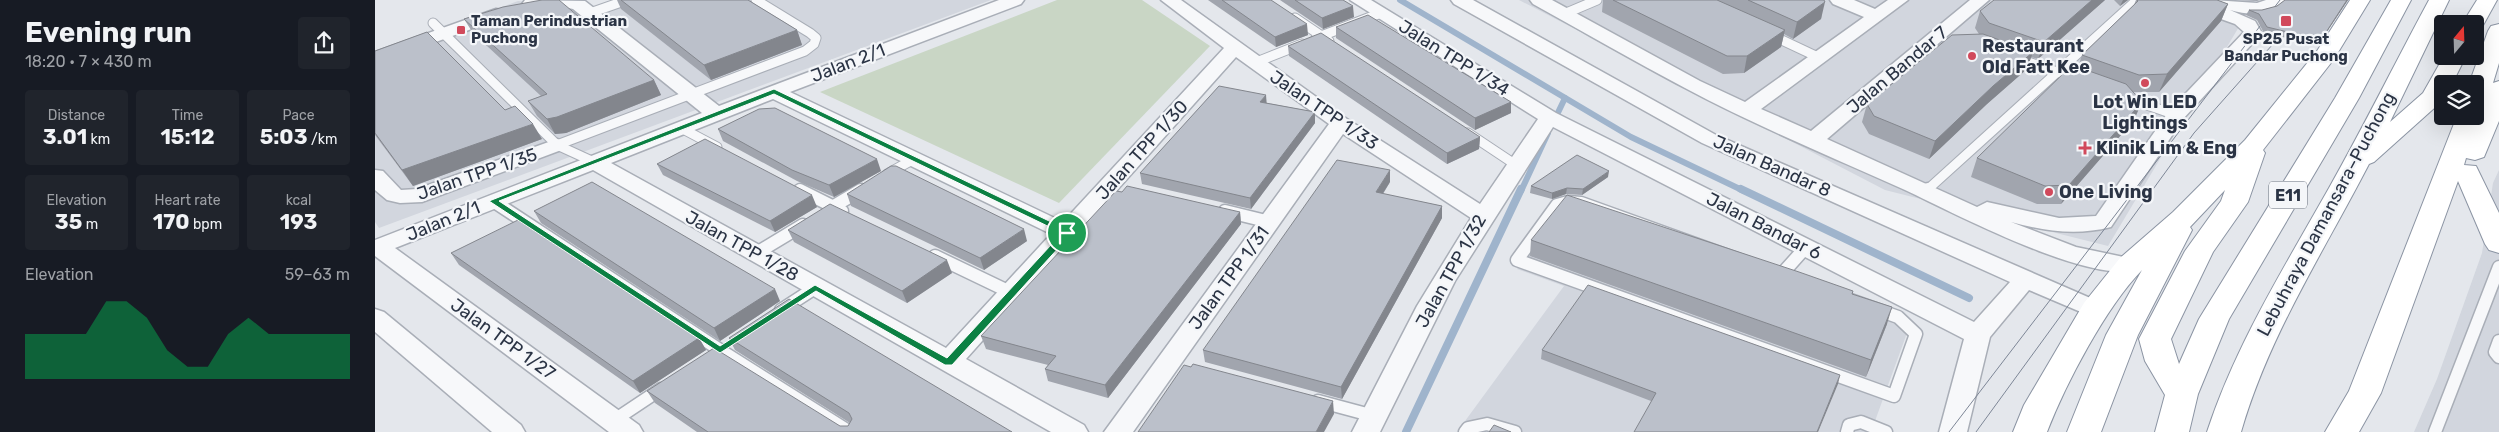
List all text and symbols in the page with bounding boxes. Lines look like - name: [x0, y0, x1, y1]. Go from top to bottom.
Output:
- place label: Taman Perindustrian Puchong: [471, 12, 627, 47]
- marker: SP25 Pusat Bandar Puchong: [2279, 14, 2293, 28]
- street label: Jalan TPP 1/34: [1395, 15, 1513, 101]
- north arrow: [2434, 15, 2484, 65]
- map controls: [2434, 15, 2484, 125]
- text: Evening run: [25, 16, 192, 49]
- button: share: [298, 17, 350, 69]
- street label: Jalan Bandar 7: [1842, 22, 1952, 118]
- marker: Taman Perindustrian Puchong: [455, 24, 467, 36]
- place label: SP25 Pusat Bandar Puchong: [2224, 30, 2348, 65]
- place label: Restaurant Old Fatt Kee: [1982, 35, 2090, 78]
- street label: Jalan 2/1: [808, 39, 888, 87]
- marker: Restaurant Old Fatt Kee: [1966, 50, 1978, 62]
- text: 18:20 · 7 × 430 m: [25, 52, 152, 71]
- street label: Jalan TPP 1/33: [1266, 66, 1382, 154]
- button: layers: [2434, 75, 2484, 125]
- marker: Lot Win LED Lightings: [2139, 77, 2151, 89]
- street label: Lebuhraya Damansara–Puchong: [2252, 88, 2400, 340]
- place label: Lot Win LED Lightings: [2093, 91, 2197, 134]
- street label: Jalan TPP 1/30: [1091, 96, 1193, 204]
- text: Distance: [48, 107, 105, 124]
- text: Time: [172, 107, 203, 124]
- text: Pace: [282, 107, 315, 124]
- text: 3.01: [43, 124, 87, 149]
- text: 15:12: [160, 124, 215, 149]
- text: 5:03: [260, 124, 307, 149]
- street label: Jalan Bandar 8: [1710, 130, 1834, 202]
- text: km: [87, 131, 110, 148]
- text: /km: [307, 131, 337, 148]
- place label: Klinik Lim & Eng: [2096, 137, 2237, 159]
- marker: Klinik Lim & Eng: [2078, 141, 2092, 155]
- street label: Jalan TPP 1/35: [414, 143, 540, 205]
- place label: One Living: [2059, 181, 2153, 203]
- road number: E11: [2269, 182, 2307, 208]
- marker: One Living: [2043, 186, 2055, 198]
- street label: Jalan Bandar 6: [1703, 188, 1825, 264]
- text: Elevation: [47, 192, 107, 209]
- text: Heart rate: [155, 192, 220, 209]
- text: kcal: [286, 192, 311, 209]
- street label: Jalan 2/1: [403, 196, 483, 246]
- street label: Jalan TPP 1/28: [682, 206, 802, 286]
- text: 35: [55, 209, 82, 234]
- text: 170: [153, 209, 190, 234]
- text: 193: [280, 209, 317, 234]
- street label: Jalan TPP 1/32: [1411, 211, 1491, 331]
- pin: [1046, 212, 1088, 254]
- text: m: [82, 216, 98, 233]
- text: bpm: [190, 216, 222, 233]
- icon: arrive: [1053, 219, 1081, 247]
- street label: Jalan TPP 1/31: [1184, 222, 1274, 334]
- text: Elevation: [25, 265, 94, 284]
- text: 59–63 m: [285, 265, 350, 284]
- street label: Jalan TPP 1/27: [446, 294, 560, 384]

